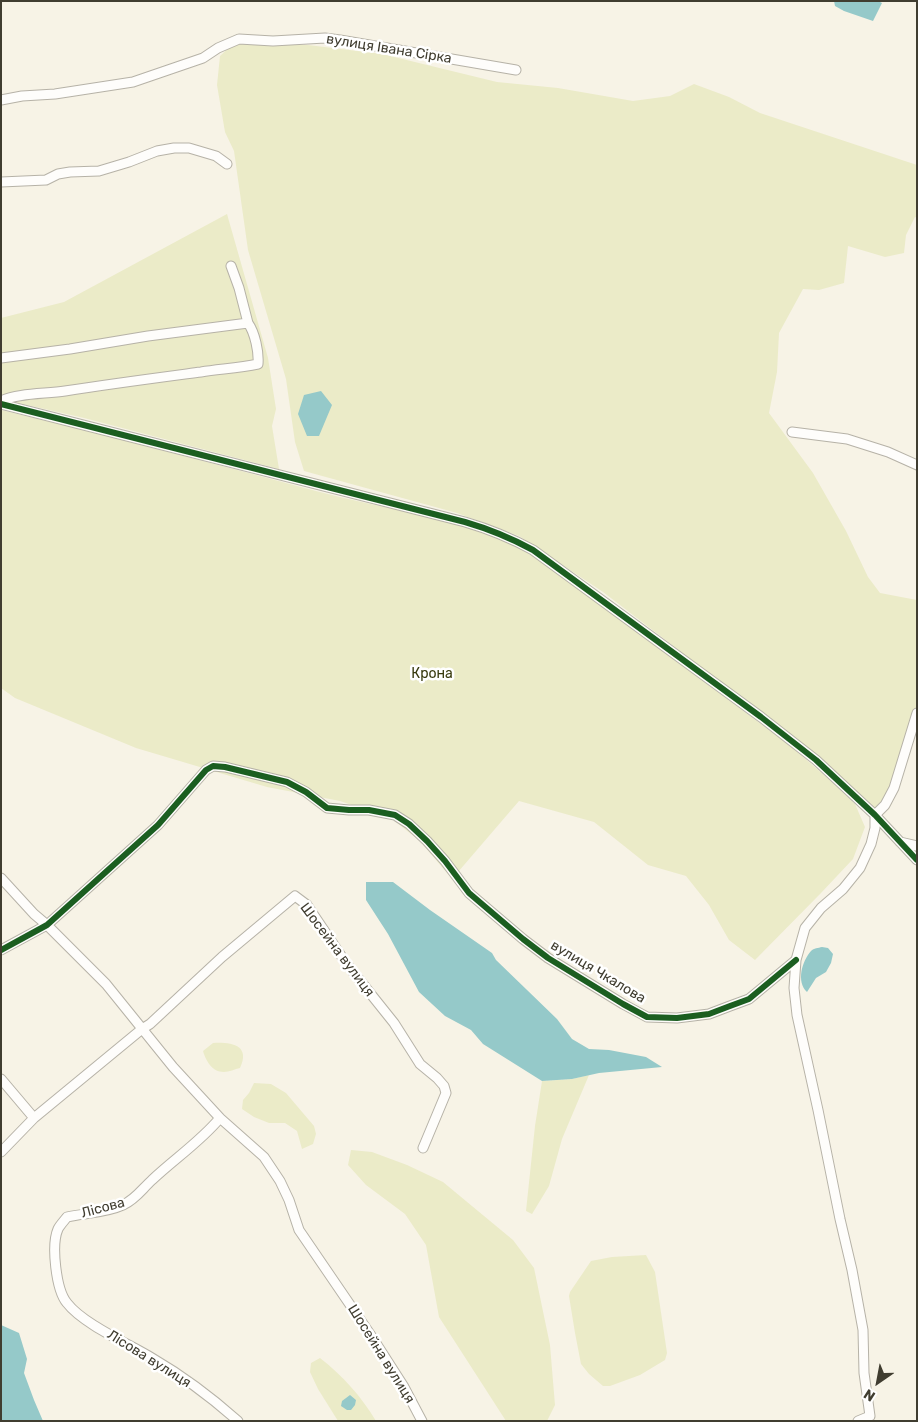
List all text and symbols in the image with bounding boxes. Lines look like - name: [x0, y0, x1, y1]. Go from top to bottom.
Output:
- street label: вулиця Івана Сірка: [325, 31, 453, 67]
- park label: Крона: [411, 666, 453, 682]
- street label: Шосейна вулиця: [296, 900, 378, 1000]
- street label: вулиця Чкалова: [548, 937, 648, 1007]
- street label: Лісова: [79, 1194, 127, 1222]
- street label: Шосейна вулиця: [344, 1302, 418, 1406]
- street label: Лісова вулиця: [104, 1326, 194, 1392]
- north arrow: [853, 1357, 903, 1407]
- text: N: [861, 1385, 878, 1405]

